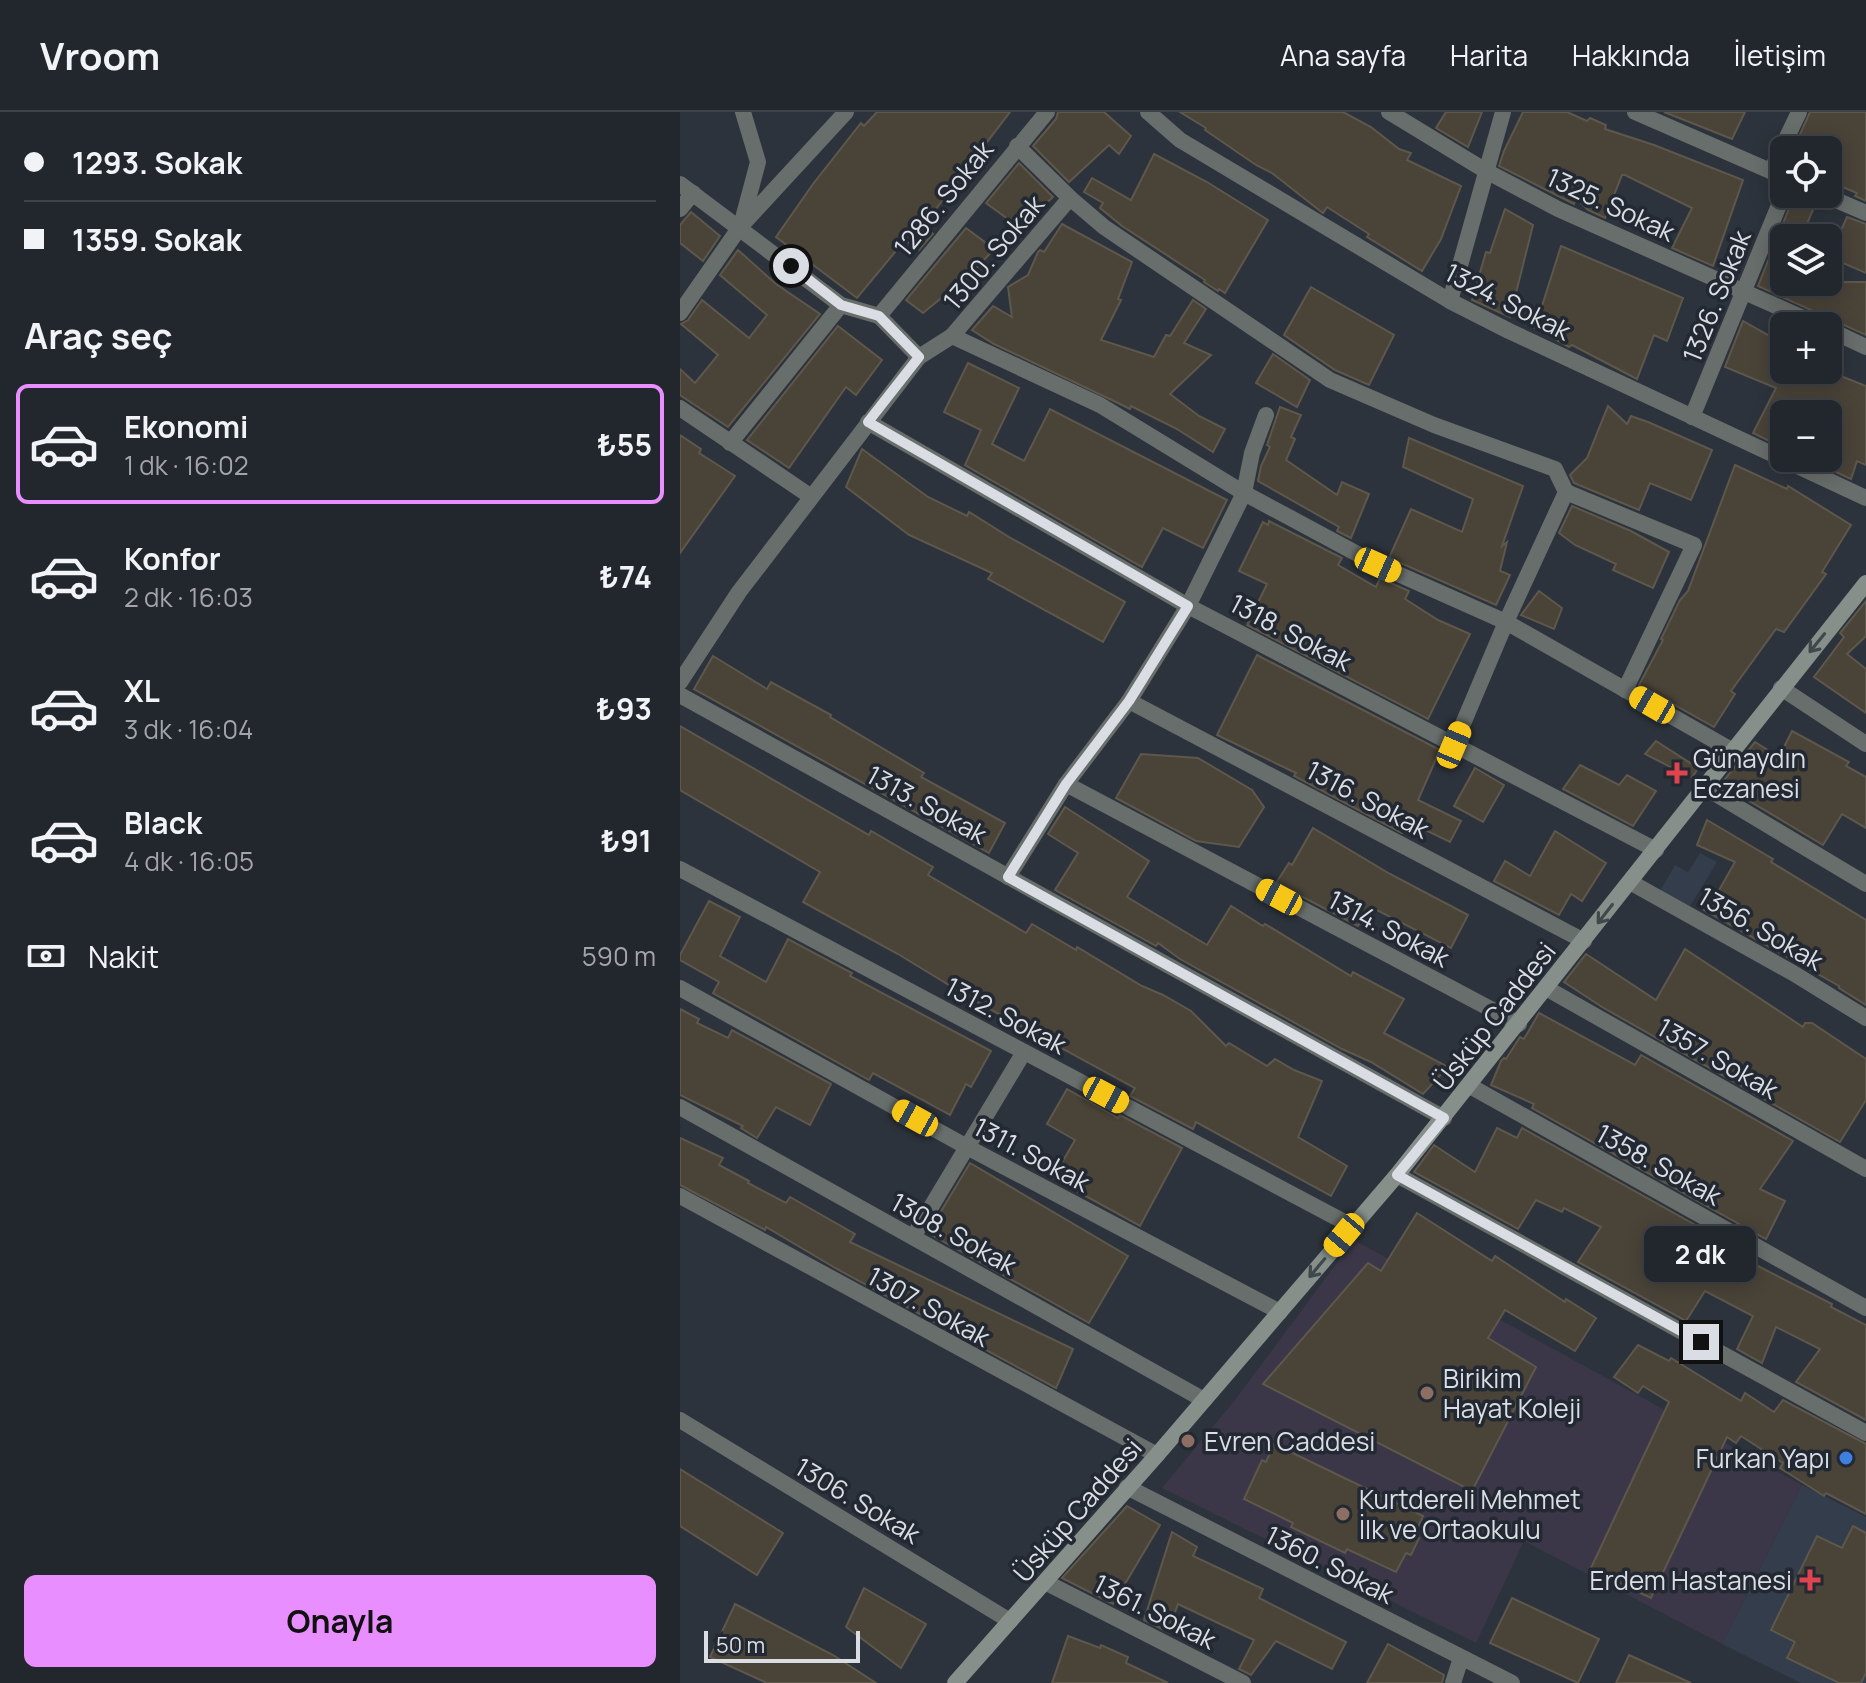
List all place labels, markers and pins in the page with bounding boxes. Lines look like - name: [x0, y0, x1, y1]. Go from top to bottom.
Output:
- place label: Günaydın Eczanesi: [1693, 740, 1806, 806]
- marker: Günaydın Eczanesi: [1668, 764, 1686, 782]
- place label: Birikim Hayat Koleji: [1443, 1360, 1581, 1426]
- marker: Birikim Hayat Koleji: [1418, 1384, 1436, 1402]
- place label: Evren Caddesi: [1204, 1423, 1375, 1459]
- marker: Evren Caddesi: [1179, 1432, 1197, 1450]
- place label: Furkan Yapı: [1696, 1440, 1830, 1476]
- marker: Furkan Yapı: [1837, 1449, 1855, 1467]
- place label: Kurtdereli Mehmet İlk ve Ortaokulu: [1359, 1481, 1581, 1547]
- marker: Kurtdereli Mehmet İlk ve Ortaokulu: [1334, 1505, 1352, 1523]
- place label: Erdem Hastanesi: [1590, 1562, 1792, 1598]
- marker: Erdem Hastanesi: [1799, 1569, 1821, 1591]

